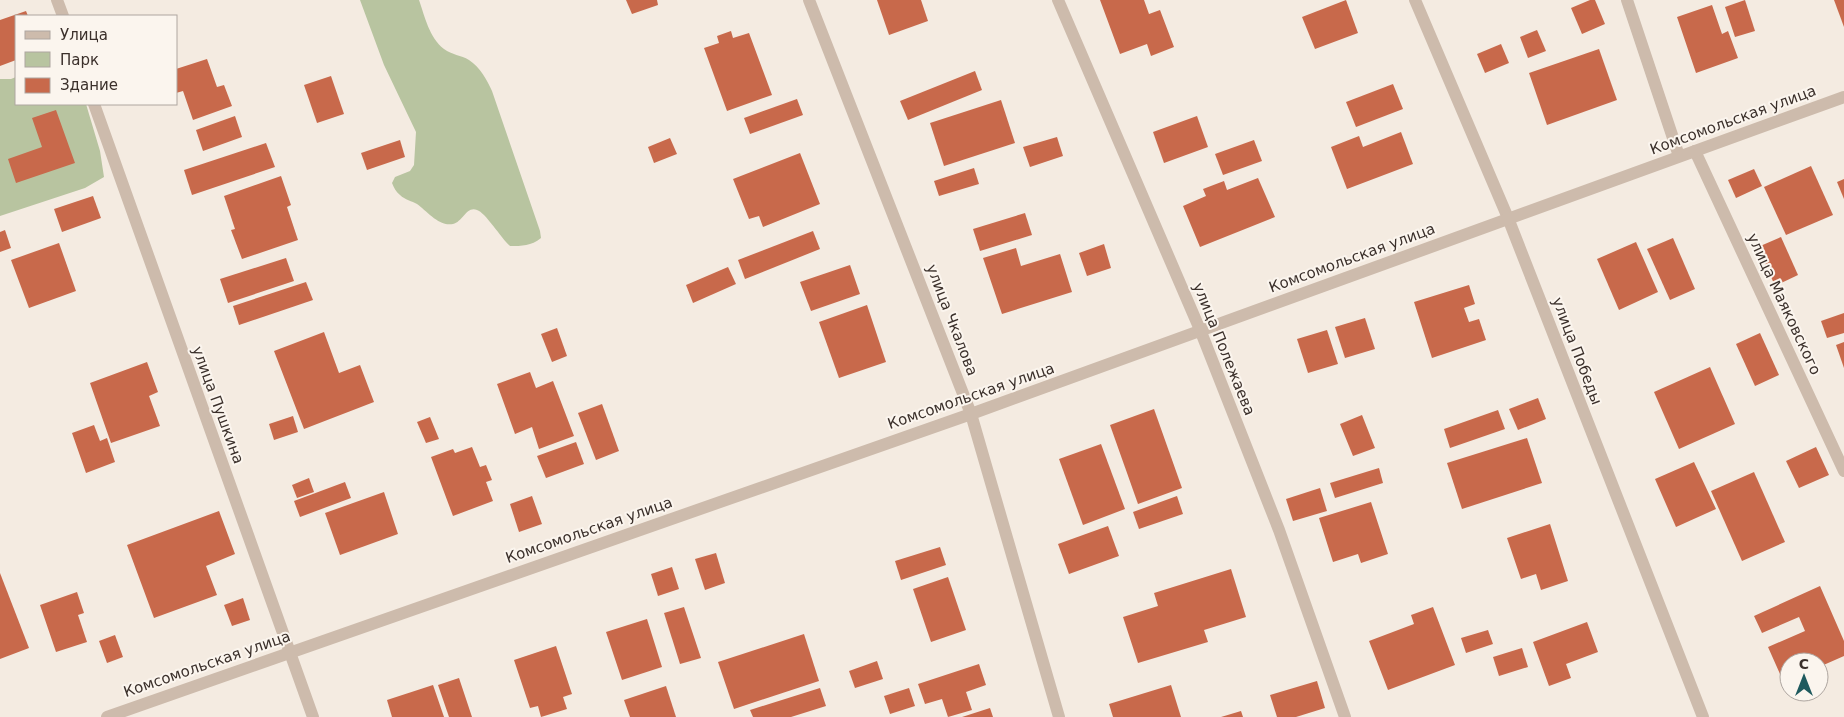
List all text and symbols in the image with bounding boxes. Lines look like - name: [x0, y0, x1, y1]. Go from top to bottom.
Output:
- legend: [15, 15, 178, 105]
- text: Улица: [60, 26, 108, 44]
- text: Парк: [60, 51, 99, 69]
- text: Здание: [60, 76, 118, 94]
- street label: Комсомольская улица: [1648, 82, 1818, 158]
- street label: Комсомольская улица: [1267, 220, 1437, 296]
- street label: улица Маяковского: [1743, 230, 1825, 378]
- street label: улица Чкалова: [923, 262, 981, 378]
- street label: улица Полежаева: [1189, 280, 1259, 418]
- street label: улица Победы: [1548, 295, 1606, 407]
- street label: улица Пушкина: [188, 344, 248, 466]
- street label: Комсомольская улица: [885, 359, 1057, 433]
- street label: Комсомольская улица: [503, 493, 675, 567]
- street label: Комсомольская улица: [121, 627, 293, 701]
- north arrow: [1779, 652, 1829, 702]
- text: С: [1799, 656, 1809, 672]

